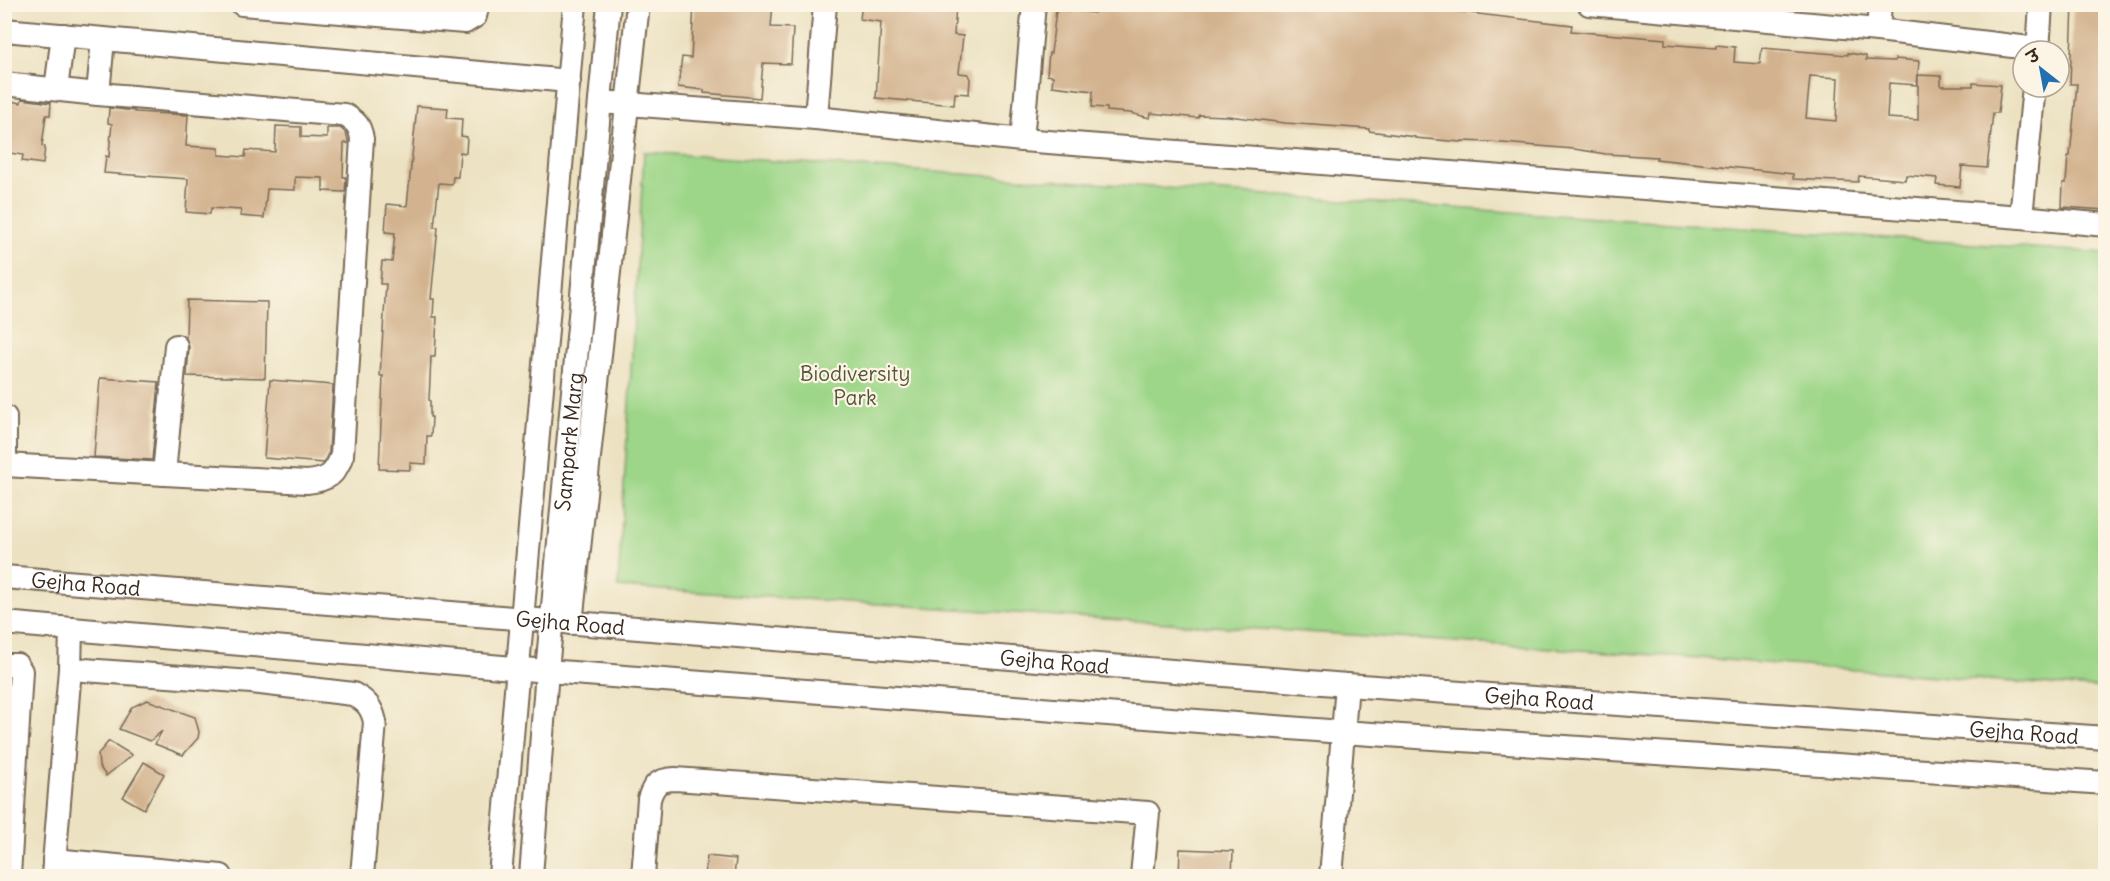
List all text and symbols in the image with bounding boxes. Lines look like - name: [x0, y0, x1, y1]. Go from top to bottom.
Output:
- north arrow: [2011, 39, 2071, 99]
- text: उ: [2022, 44, 2044, 68]
- park label: Biodiversity Park: [800, 360, 910, 411]
- street label: Sampark Marg: [548, 371, 588, 512]
- street label: Gejha Road: [30, 566, 141, 601]
- street label: Gejha Road: [514, 605, 626, 640]
- street label: Gejha Road: [999, 644, 1110, 679]
- street label: Gejha Road: [1484, 681, 1595, 716]
- street label: Gejha Road: [1968, 715, 2080, 750]

